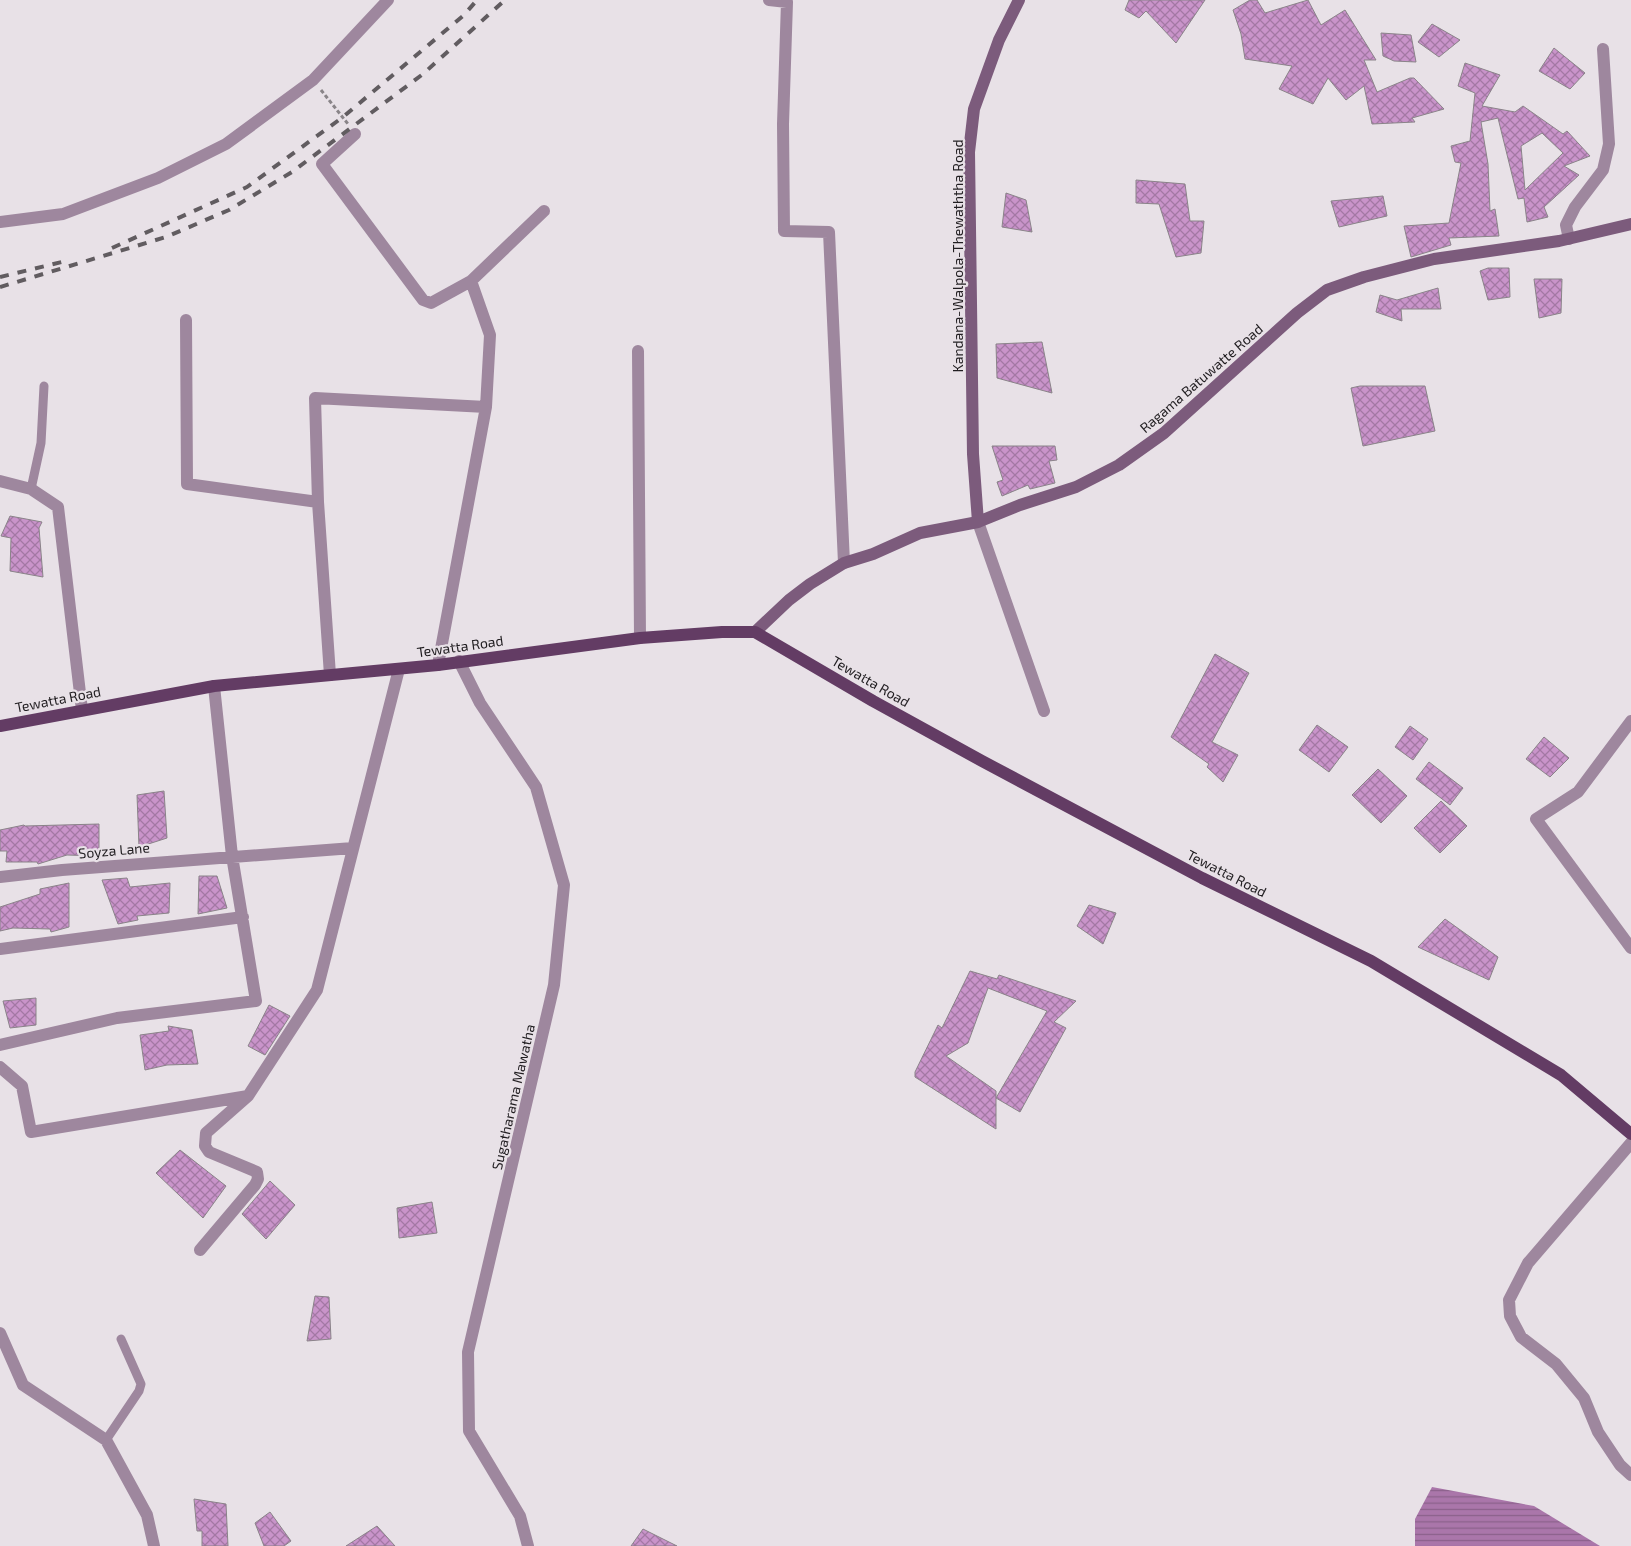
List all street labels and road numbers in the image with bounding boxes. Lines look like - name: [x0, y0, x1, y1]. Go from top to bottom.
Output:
- street label: Kandana-Walpola-Thewaththa Road: [949, 139, 966, 373]
- street label: Ragama Batuwatte Road: [1136, 320, 1266, 436]
- street label: Tewatta Road: [416, 632, 504, 660]
- street label: Tewatta Road: [829, 652, 913, 710]
- street label: Tewatta Road: [14, 682, 102, 716]
- street label: Soyza Lane: [78, 838, 150, 862]
- street label: Tewatta Road: [1184, 846, 1270, 900]
- street label: Sugatharama Mawatha: [488, 1022, 538, 1172]

